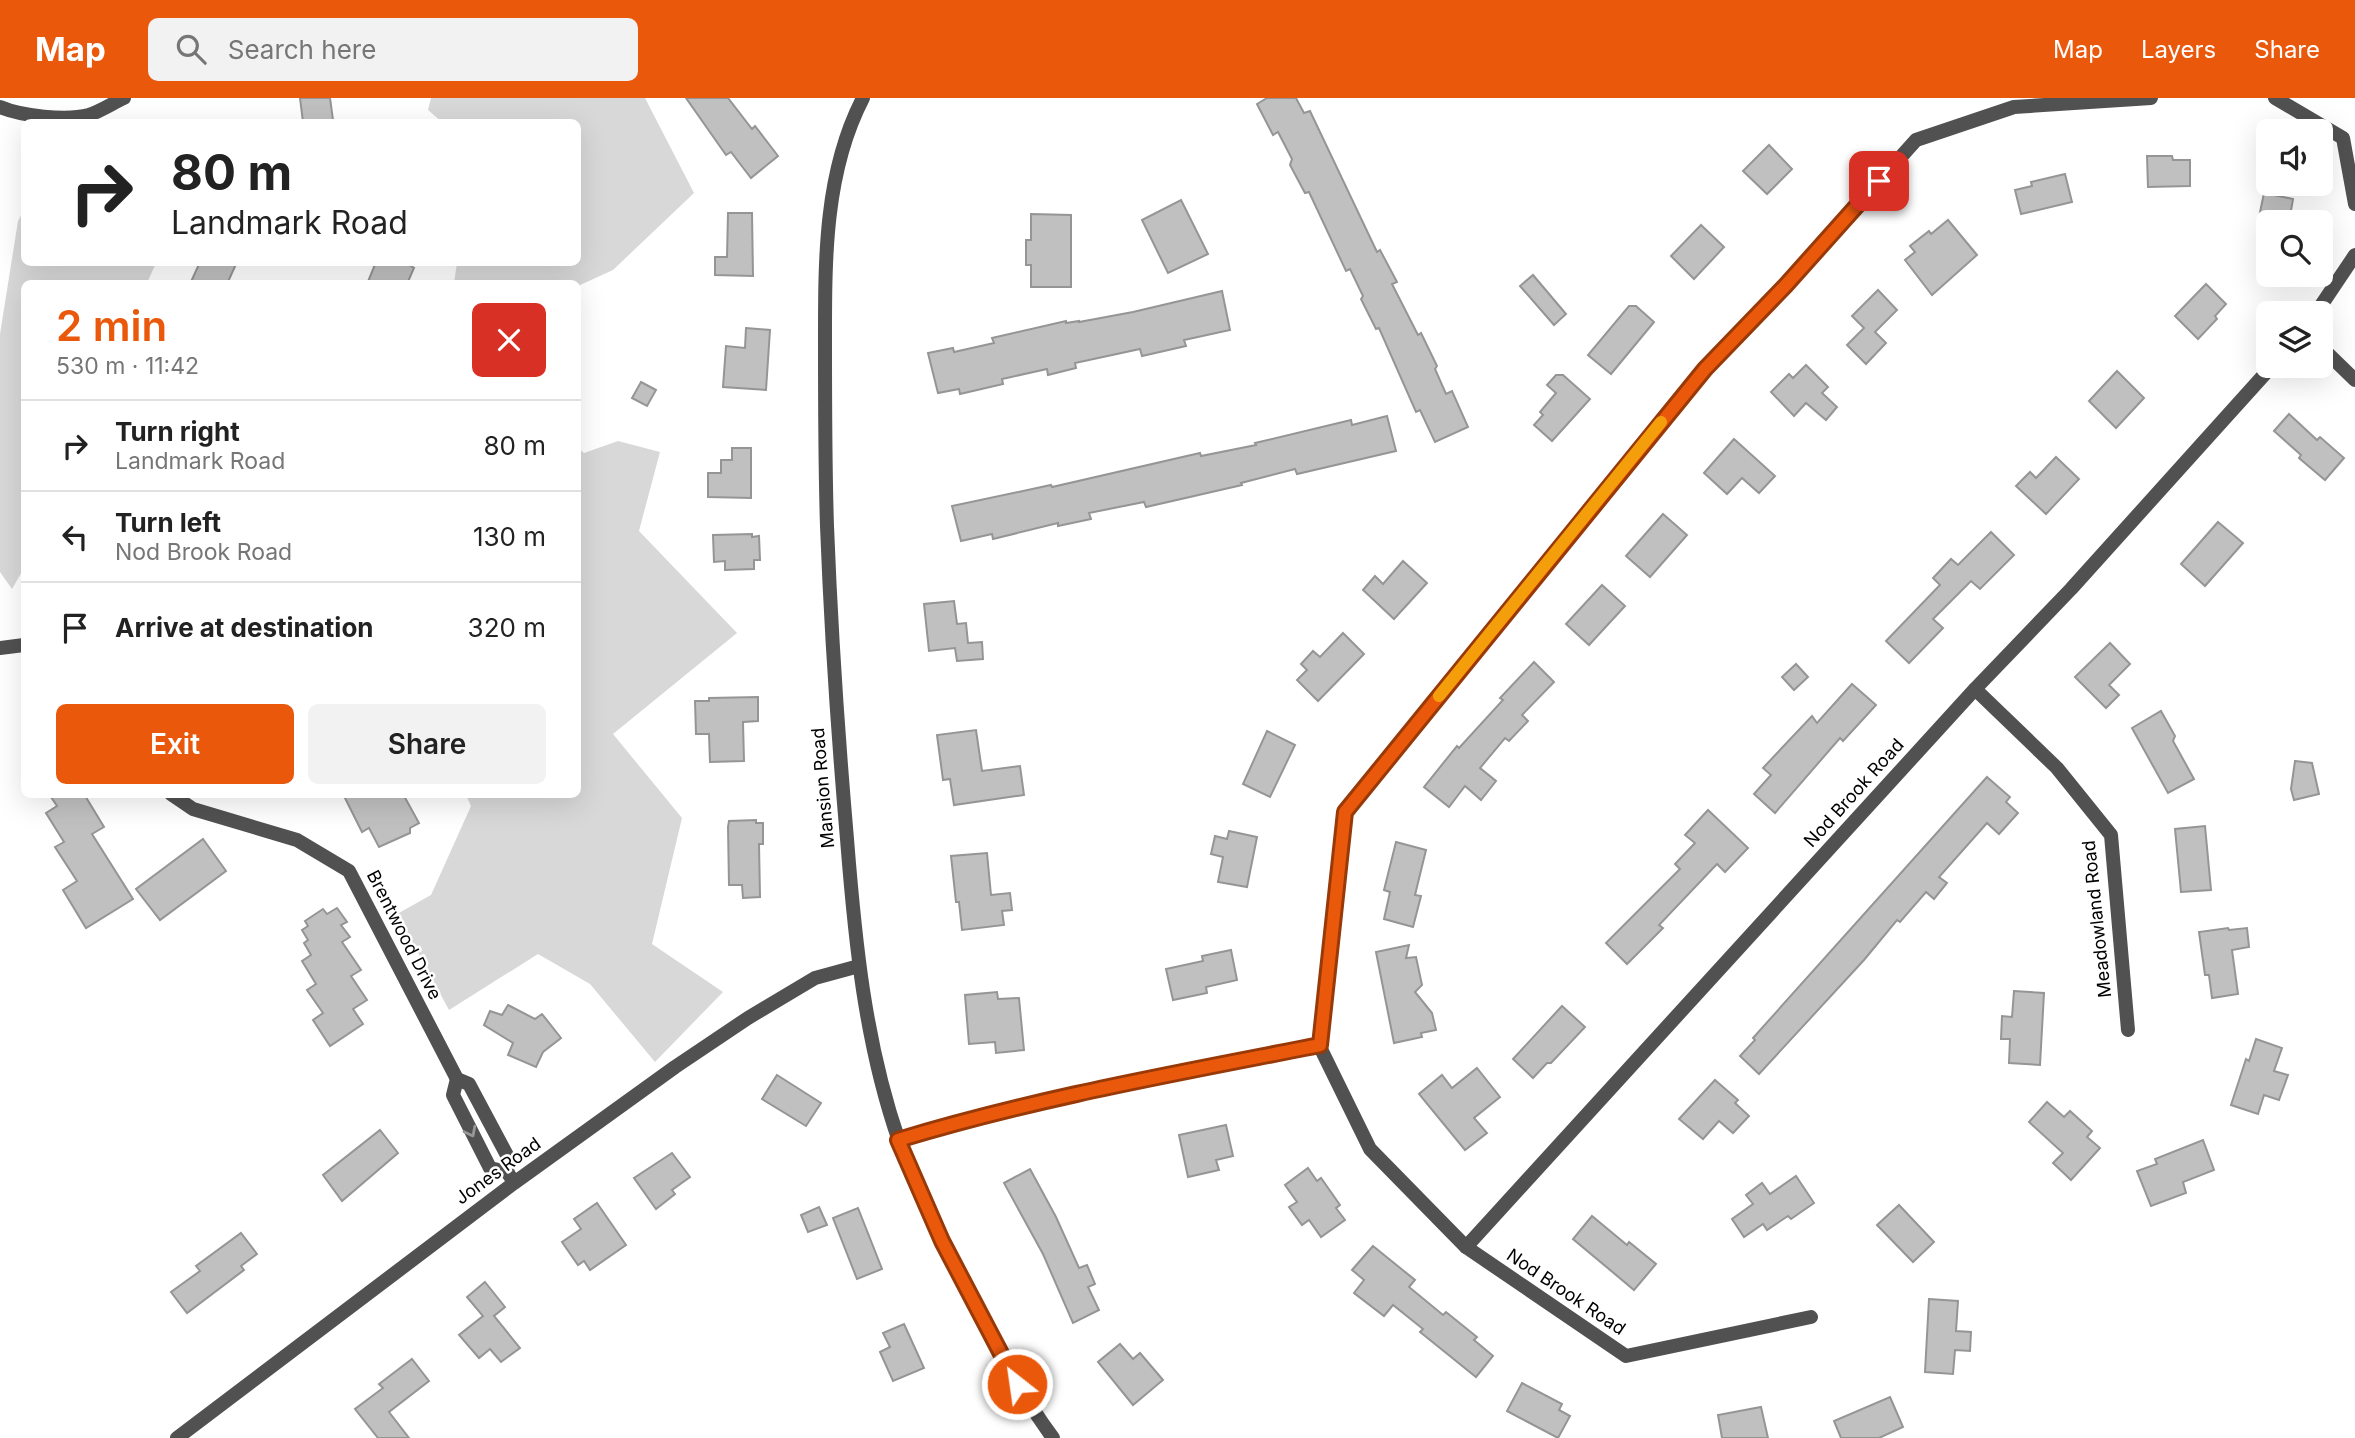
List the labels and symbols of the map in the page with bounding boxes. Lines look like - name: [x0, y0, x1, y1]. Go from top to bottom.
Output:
- pin: [1849, 151, 1909, 211]
- street label: Mansion Road: [807, 727, 838, 849]
- street label: Nod Brook Road: [1799, 734, 1908, 851]
- street label: Meadowland Road: [2078, 839, 2115, 999]
- street label: Brentwood Drive: [363, 867, 446, 1003]
- one-way arrow: [463, 1125, 477, 1137]
- street label: Jones Road: [451, 1133, 544, 1209]
- street label: Nod Brook Road: [1503, 1244, 1630, 1339]
- position arrow: [980, 1347, 1054, 1421]

